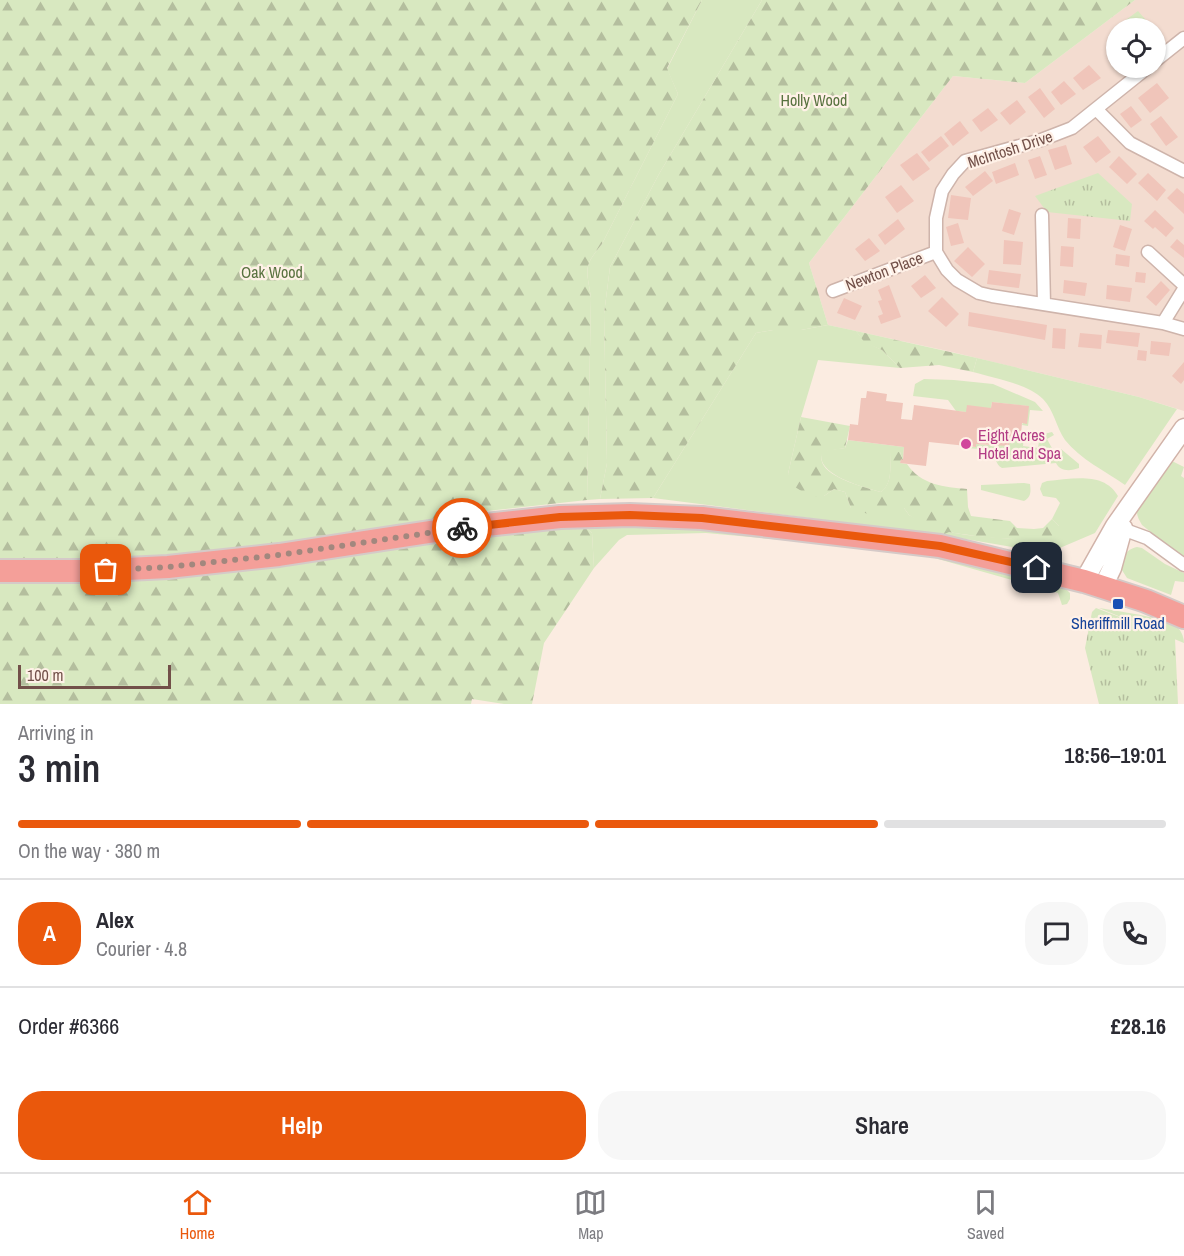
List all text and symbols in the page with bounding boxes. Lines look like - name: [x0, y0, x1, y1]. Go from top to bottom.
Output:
- map controls: [1106, 18, 1166, 78]
- button: locate: [1106, 18, 1166, 78]
- park label: Holly Wood: [781, 89, 847, 111]
- street label: McIntosh Drive: [965, 125, 1055, 173]
- street label: Newton Place: [842, 246, 926, 296]
- park label: Oak Wood: [241, 261, 303, 283]
- place label: Eight Acres Hotel and Spa: [978, 424, 1062, 464]
- marker: Eight Acres Hotel and Spa: [959, 437, 973, 451]
- courier: [432, 498, 492, 558]
- icon: bike: [446, 512, 479, 545]
- pin: [1011, 542, 1062, 593]
- pin: [80, 544, 131, 595]
- icon: home: [1020, 551, 1053, 584]
- icon: bag: [89, 553, 122, 586]
- marker: Sheriffmill Road: [1111, 597, 1125, 611]
- place label: Sheriffmill Road: [1071, 612, 1165, 634]
- scale bar: [18, 662, 171, 690]
- text: 100 m: [27, 664, 63, 686]
- text: Arriving in: [18, 719, 94, 746]
- text: 18:56–19:01: [1064, 740, 1166, 770]
- text: 3 min: [18, 742, 100, 794]
- text: On the way · 380 m: [18, 837, 160, 864]
- button: chat: [1025, 902, 1088, 965]
- button: phone: [1103, 902, 1166, 965]
- text: Alex: [96, 905, 134, 935]
- text: A: [43, 918, 56, 948]
- text: Courier · 4.8: [96, 935, 187, 962]
- text: Order #6366: [18, 1011, 119, 1041]
- text: £28.16: [1111, 1011, 1166, 1041]
- button: Help: [18, 1091, 586, 1160]
- button: Share: [598, 1091, 1166, 1160]
- tab: Home: [180, 1186, 215, 1244]
- tab: Map: [574, 1186, 607, 1244]
- tab: Saved: [967, 1186, 1004, 1244]

